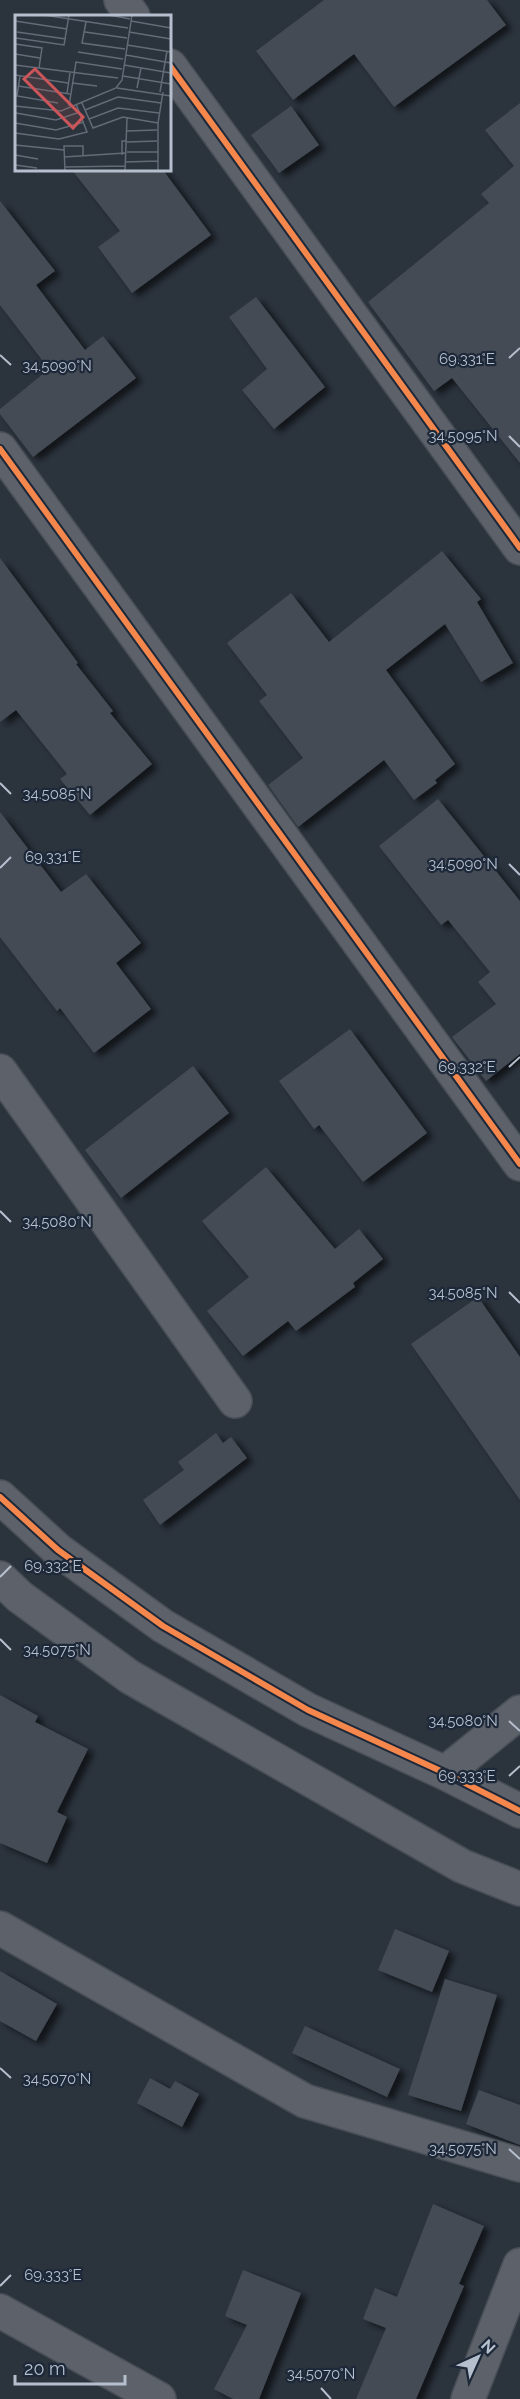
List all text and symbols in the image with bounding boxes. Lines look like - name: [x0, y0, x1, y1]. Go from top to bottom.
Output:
- inset map: [15, 15, 171, 171]
- text: 69.331°E: [439, 350, 495, 368]
- text: 34.5090°N: [22, 357, 92, 375]
- text: 34.5095°N: [429, 427, 497, 445]
- text: 34.5085°N: [22, 785, 92, 803]
- text: 69.331°E: [25, 848, 81, 866]
- text: 34.5090°N: [428, 855, 498, 873]
- text: 69.332°E: [438, 1058, 496, 1076]
- text: 34.5080°N: [22, 1213, 92, 1231]
- text: 34.5085°N: [428, 1284, 498, 1302]
- text: 69.332°E: [24, 1557, 82, 1575]
- text: 34.5075°N: [23, 1641, 91, 1659]
- text: 34.5080°N: [428, 1712, 498, 1730]
- text: 69.333°E: [438, 1767, 496, 1785]
- text: 34.5070°N: [23, 2070, 91, 2088]
- text: 34.5075°N: [429, 2140, 497, 2158]
- text: 69.333°E: [24, 2266, 82, 2284]
- north arrow: [448, 2327, 508, 2387]
- text: N: [477, 2336, 499, 2358]
- scale bar: [15, 2348, 124, 2386]
- text: 20 m: [24, 2358, 66, 2379]
- text: 34.5070°N: [287, 2365, 355, 2383]

